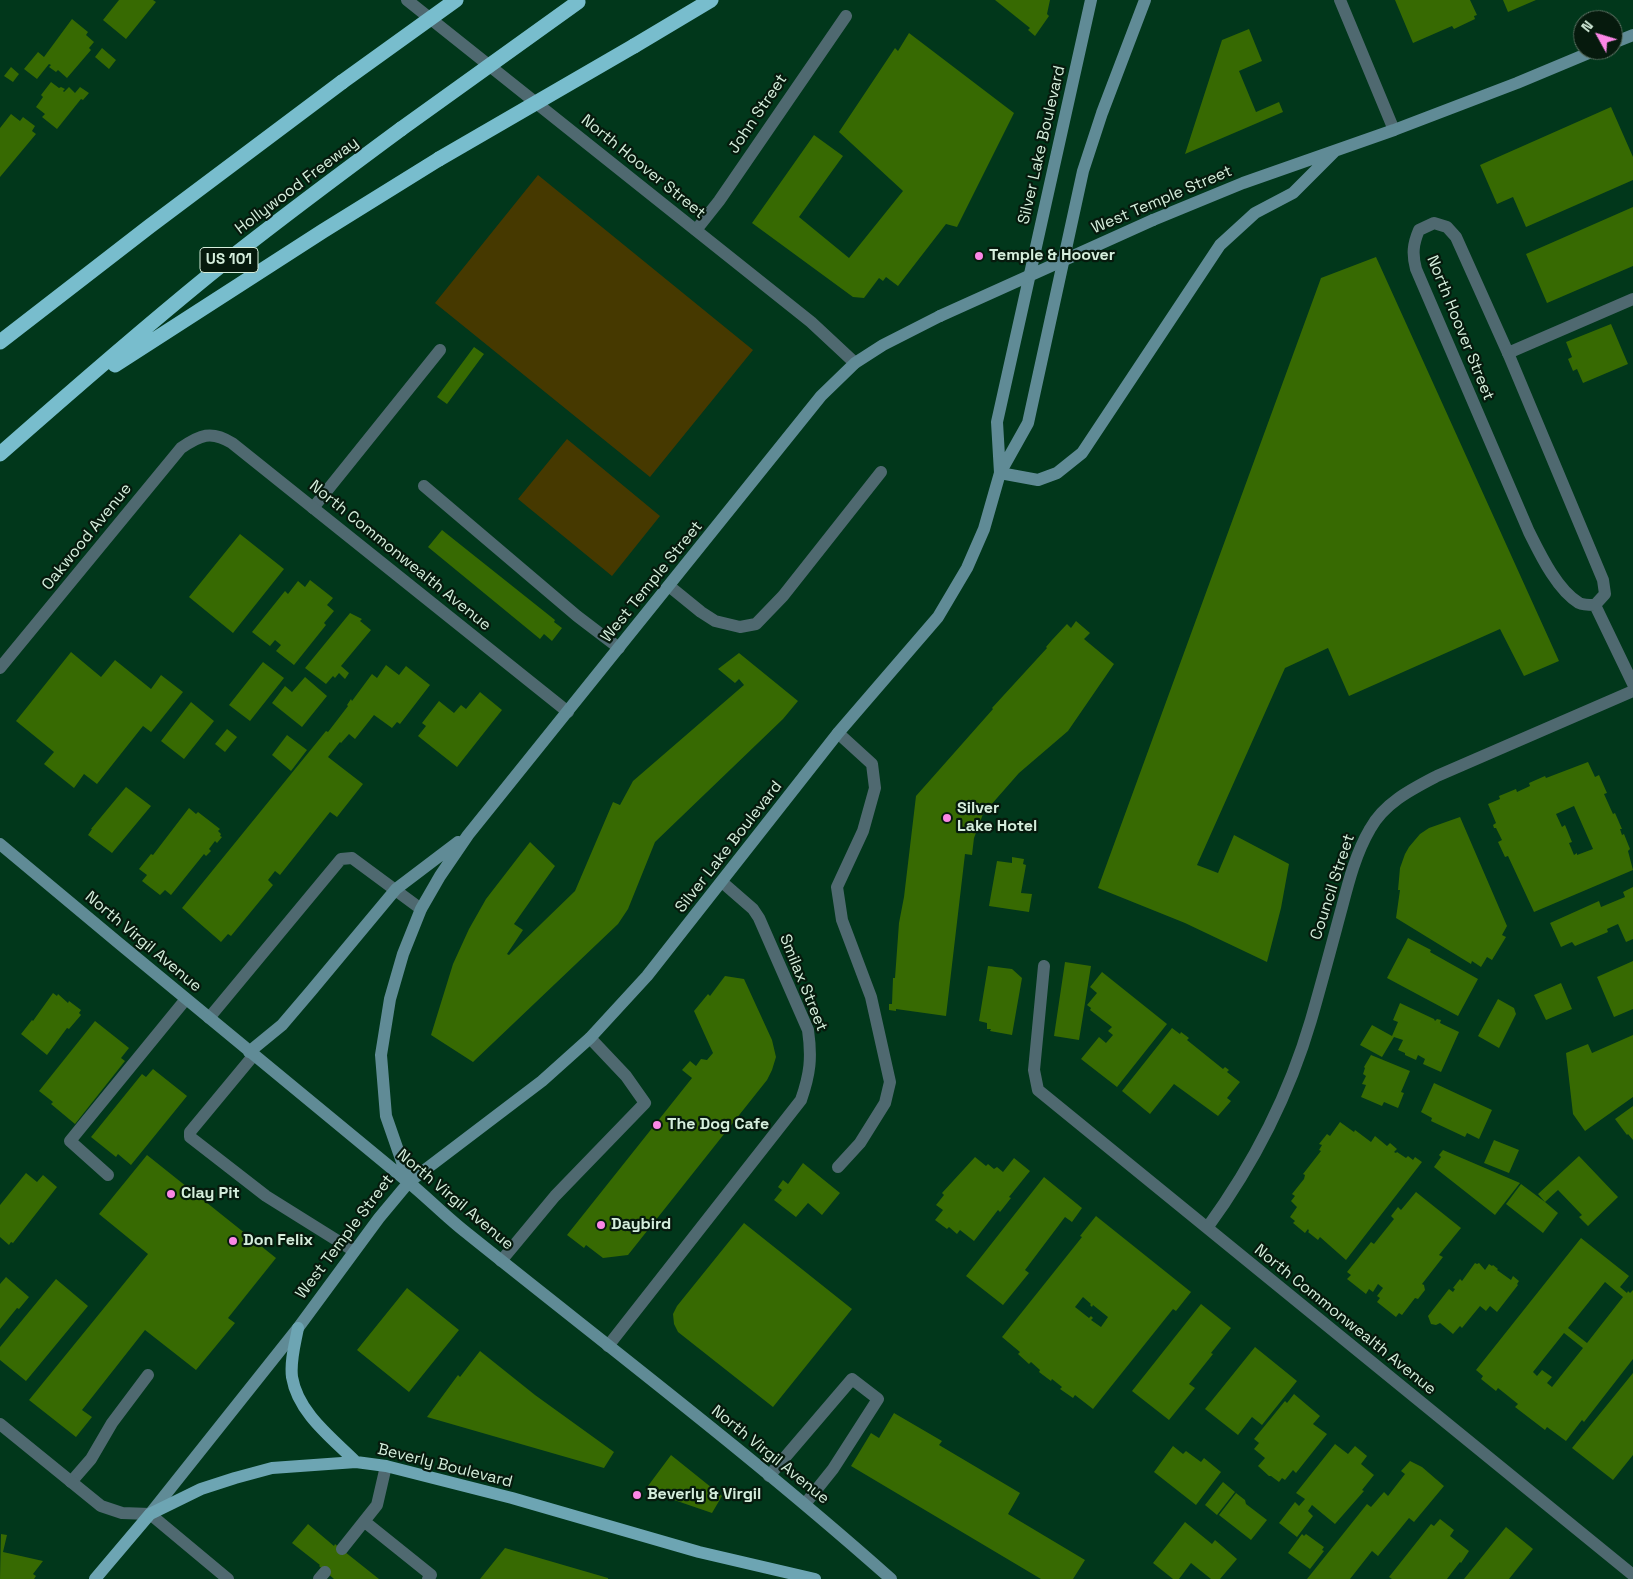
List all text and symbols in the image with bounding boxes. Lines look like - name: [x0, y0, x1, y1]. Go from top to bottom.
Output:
- north arrow: [1573, 10, 1623, 60]
- text: N: [1577, 17, 1597, 36]
- street label: Silver Lake Boulevard: [1014, 64, 1070, 226]
- street label: John Street: [724, 71, 792, 157]
- street label: North Hoover Street: [577, 111, 709, 223]
- street label: Hollywood Freeway: [232, 133, 362, 239]
- street label: West Temple Street: [1089, 162, 1235, 238]
- place label: Temple & Hoover: [989, 246, 1115, 266]
- road number: US 101: [200, 248, 258, 272]
- marker: Temple & Hoover: [973, 250, 985, 262]
- street label: North Hoover Street: [1422, 253, 1498, 403]
- street label: North Commonwealth Avenue: [305, 477, 495, 635]
- street label: Oakwood Avenue: [38, 480, 136, 594]
- street label: West Temple Street: [597, 517, 707, 647]
- street label: Silver Lake Boulevard: [672, 777, 786, 917]
- place label: Silver Lake Hotel: [957, 799, 1037, 837]
- marker: Silver Lake Hotel: [941, 812, 953, 824]
- street label: Council Street: [1307, 832, 1359, 942]
- street label: North Virgil Avenue: [81, 888, 205, 996]
- street label: Smilax Street: [775, 932, 831, 1034]
- place label: The Dog Cafe: [667, 1115, 769, 1135]
- marker: The Dog Cafe: [651, 1119, 663, 1131]
- street label: North Virgil Avenue: [393, 1146, 517, 1254]
- street label: West Temple Street: [292, 1171, 398, 1303]
- place label: Clay Pit: [181, 1184, 240, 1204]
- marker: Clay Pit: [165, 1188, 177, 1200]
- place label: Daybird: [611, 1215, 671, 1235]
- marker: Daybird: [595, 1219, 607, 1231]
- place label: Don Felix: [243, 1231, 313, 1251]
- marker: Don Felix: [227, 1235, 239, 1247]
- street label: North Commonwealth Avenue: [1250, 1241, 1440, 1399]
- street label: North Virgil Avenue: [707, 1402, 833, 1508]
- street label: Beverly Boulevard: [376, 1440, 514, 1492]
- place label: Beverly & Virgil: [647, 1485, 761, 1505]
- marker: Beverly & Virgil: [631, 1489, 643, 1501]

